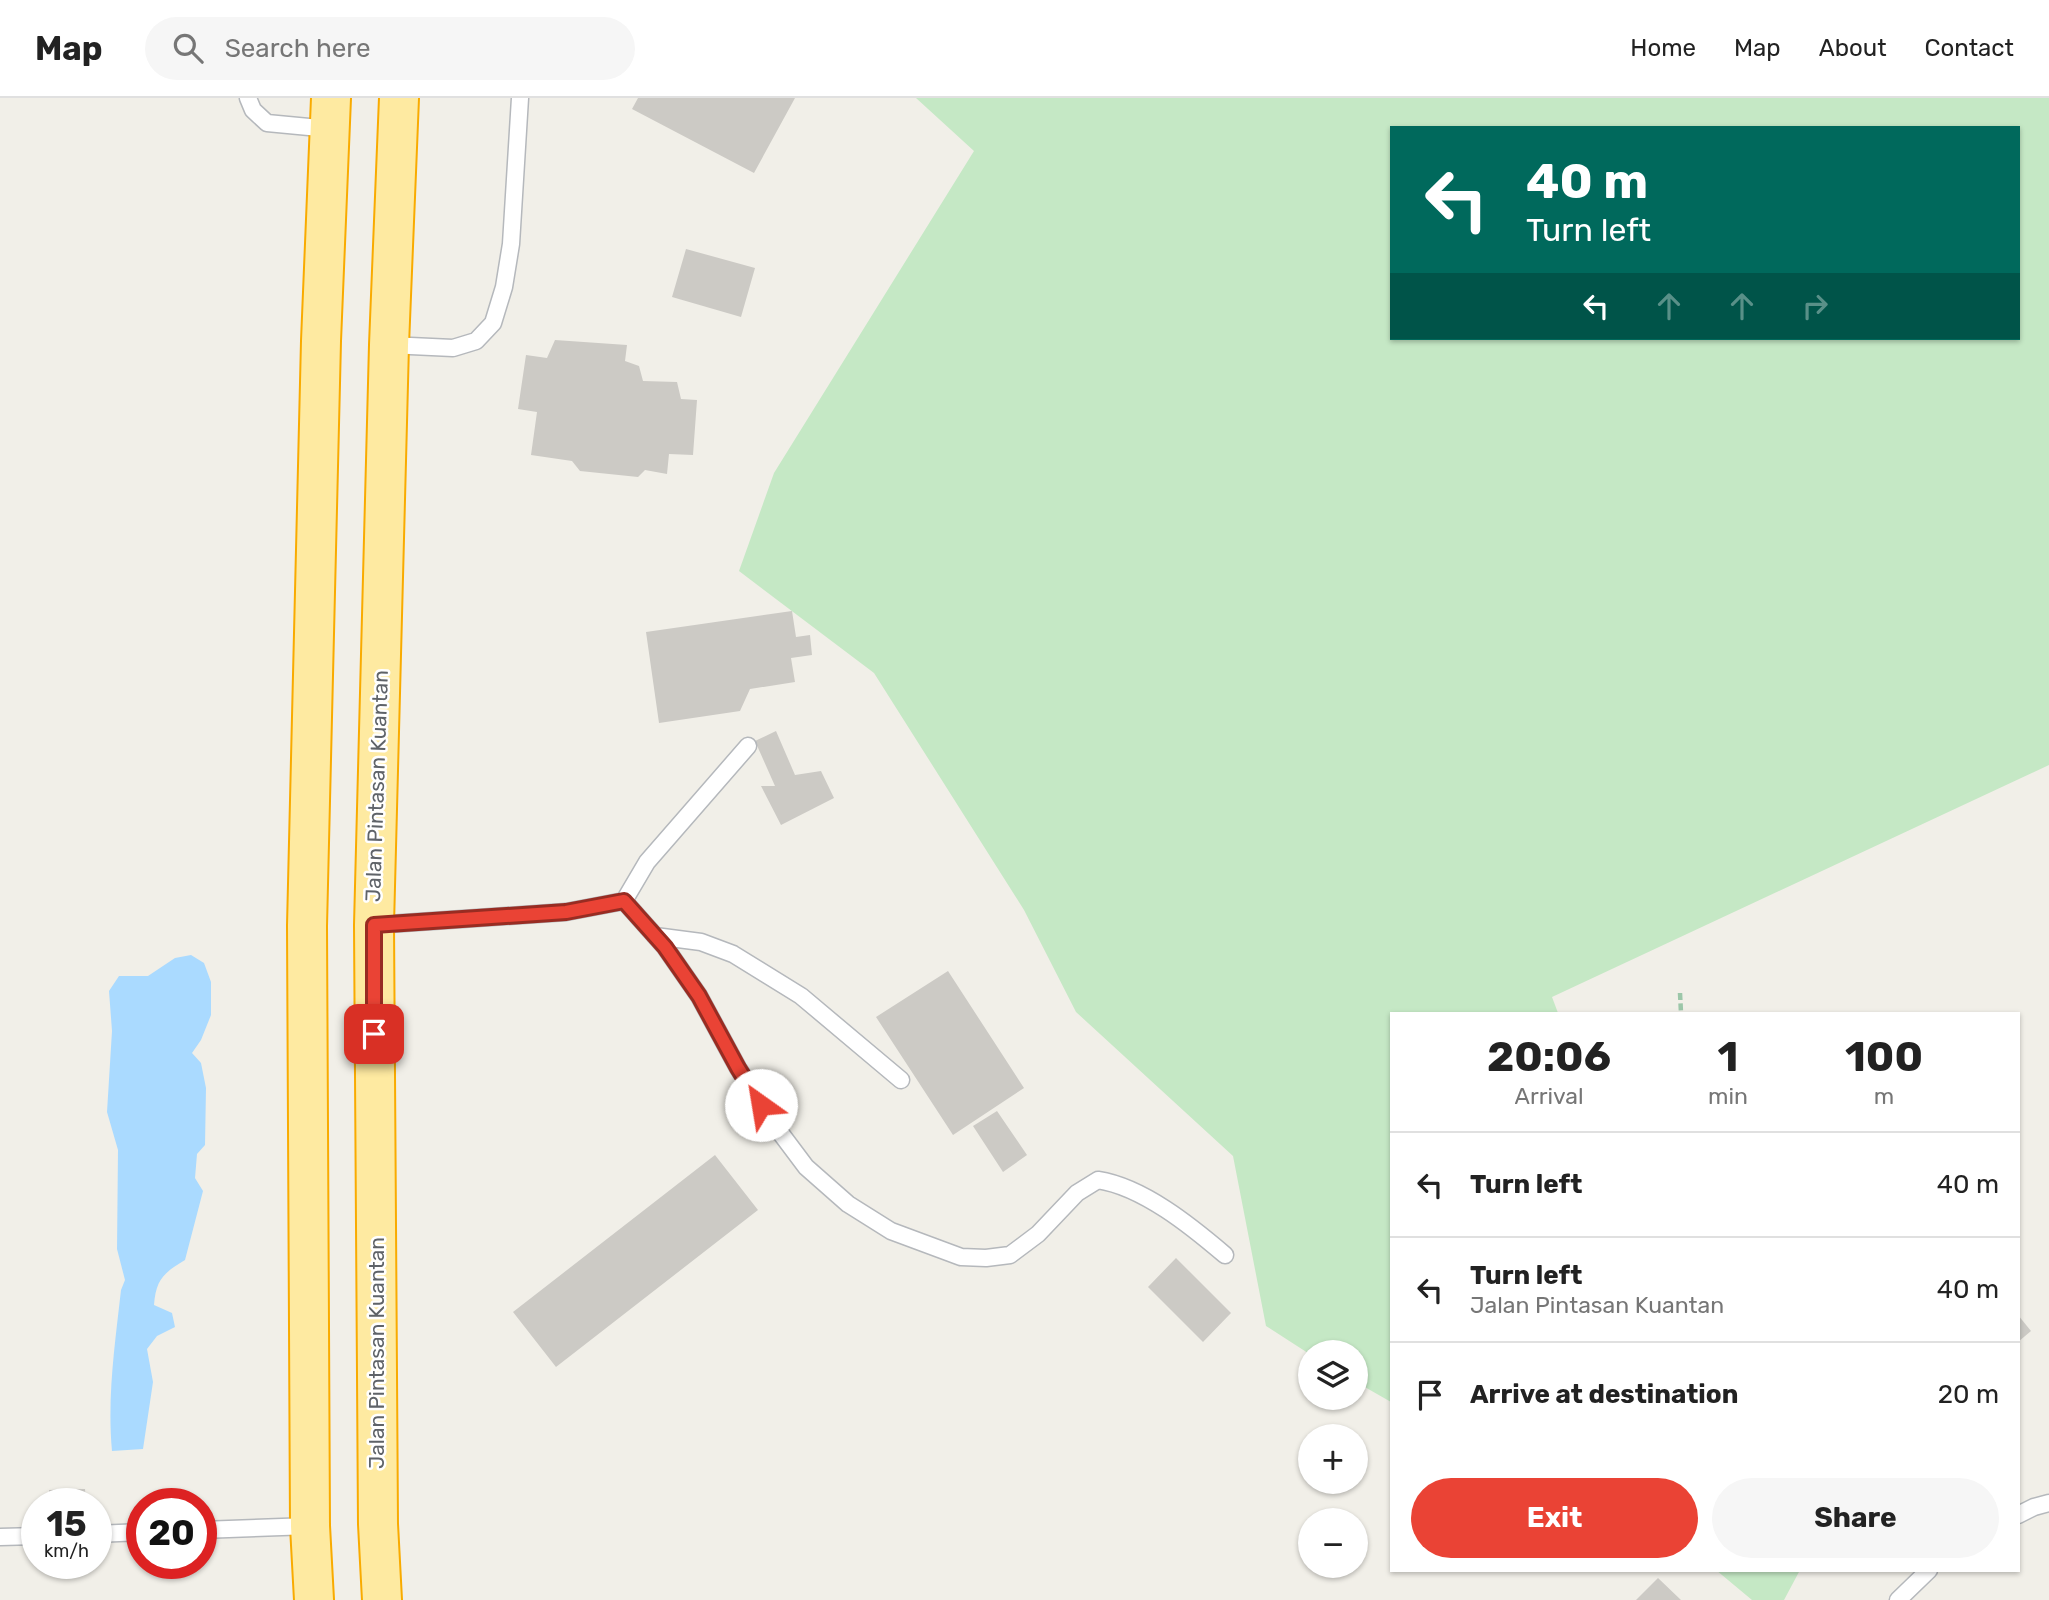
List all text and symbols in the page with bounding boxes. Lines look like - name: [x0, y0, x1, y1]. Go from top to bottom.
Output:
- search box: [145, 17, 635, 80]
- text: Map: [35, 29, 103, 68]
- icon: search: [169, 29, 207, 67]
- text: Search here: [225, 33, 370, 64]
- text: Home: [1630, 34, 1696, 62]
- text: Map: [1734, 34, 1781, 62]
- text: About: [1819, 34, 1887, 62]
- text: Contact: [1925, 34, 2014, 62]
- text: 40 m: [1526, 152, 1648, 210]
- icon: left: [1411, 154, 1502, 245]
- text: Turn left: [1526, 211, 1651, 249]
- icon: left: [1577, 287, 1615, 325]
- icon: ahead: [1650, 287, 1688, 325]
- icon: ahead: [1723, 287, 1761, 325]
- icon: right: [1796, 287, 1834, 325]
- street label: Jalan Pintasan Kuantan: [360, 670, 393, 902]
- pin: [344, 1004, 404, 1064]
- icon: arrive: [355, 1015, 393, 1053]
- text: 20:06: [1487, 1032, 1611, 1082]
- text: 1: [1718, 1032, 1738, 1082]
- text: 100: [1845, 1032, 1923, 1082]
- position arrow: [724, 1068, 798, 1142]
- text: Arrival: [1515, 1082, 1584, 1110]
- text: min: [1708, 1082, 1748, 1110]
- text: m: [1874, 1082, 1894, 1110]
- icon: left: [1411, 1166, 1449, 1204]
- text: Turn left: [1470, 1169, 1582, 1200]
- text: 40 m: [1937, 1169, 1999, 1200]
- street label: Jalan Pintasan Kuantan: [364, 1237, 389, 1469]
- text: Turn left: [1470, 1260, 1582, 1291]
- icon: left: [1411, 1271, 1449, 1309]
- text: 40 m: [1937, 1274, 1999, 1305]
- text: Jalan Pintasan Kuantan: [1470, 1291, 1724, 1319]
- map controls: [1298, 1340, 1368, 1578]
- button: layers: [1298, 1340, 1368, 1410]
- icon: arrive: [1411, 1376, 1449, 1414]
- text: Arrive at destination: [1470, 1379, 1738, 1410]
- text: 20 m: [1938, 1379, 1999, 1410]
- button: +: [1298, 1424, 1368, 1494]
- button: Exit: [1411, 1478, 1698, 1558]
- button: Share: [1712, 1478, 1999, 1558]
- speed limit sign: 20: [126, 1488, 217, 1579]
- text: 15: [46, 1503, 87, 1545]
- button: −: [1298, 1508, 1368, 1578]
- text: km/h: [44, 1540, 89, 1562]

